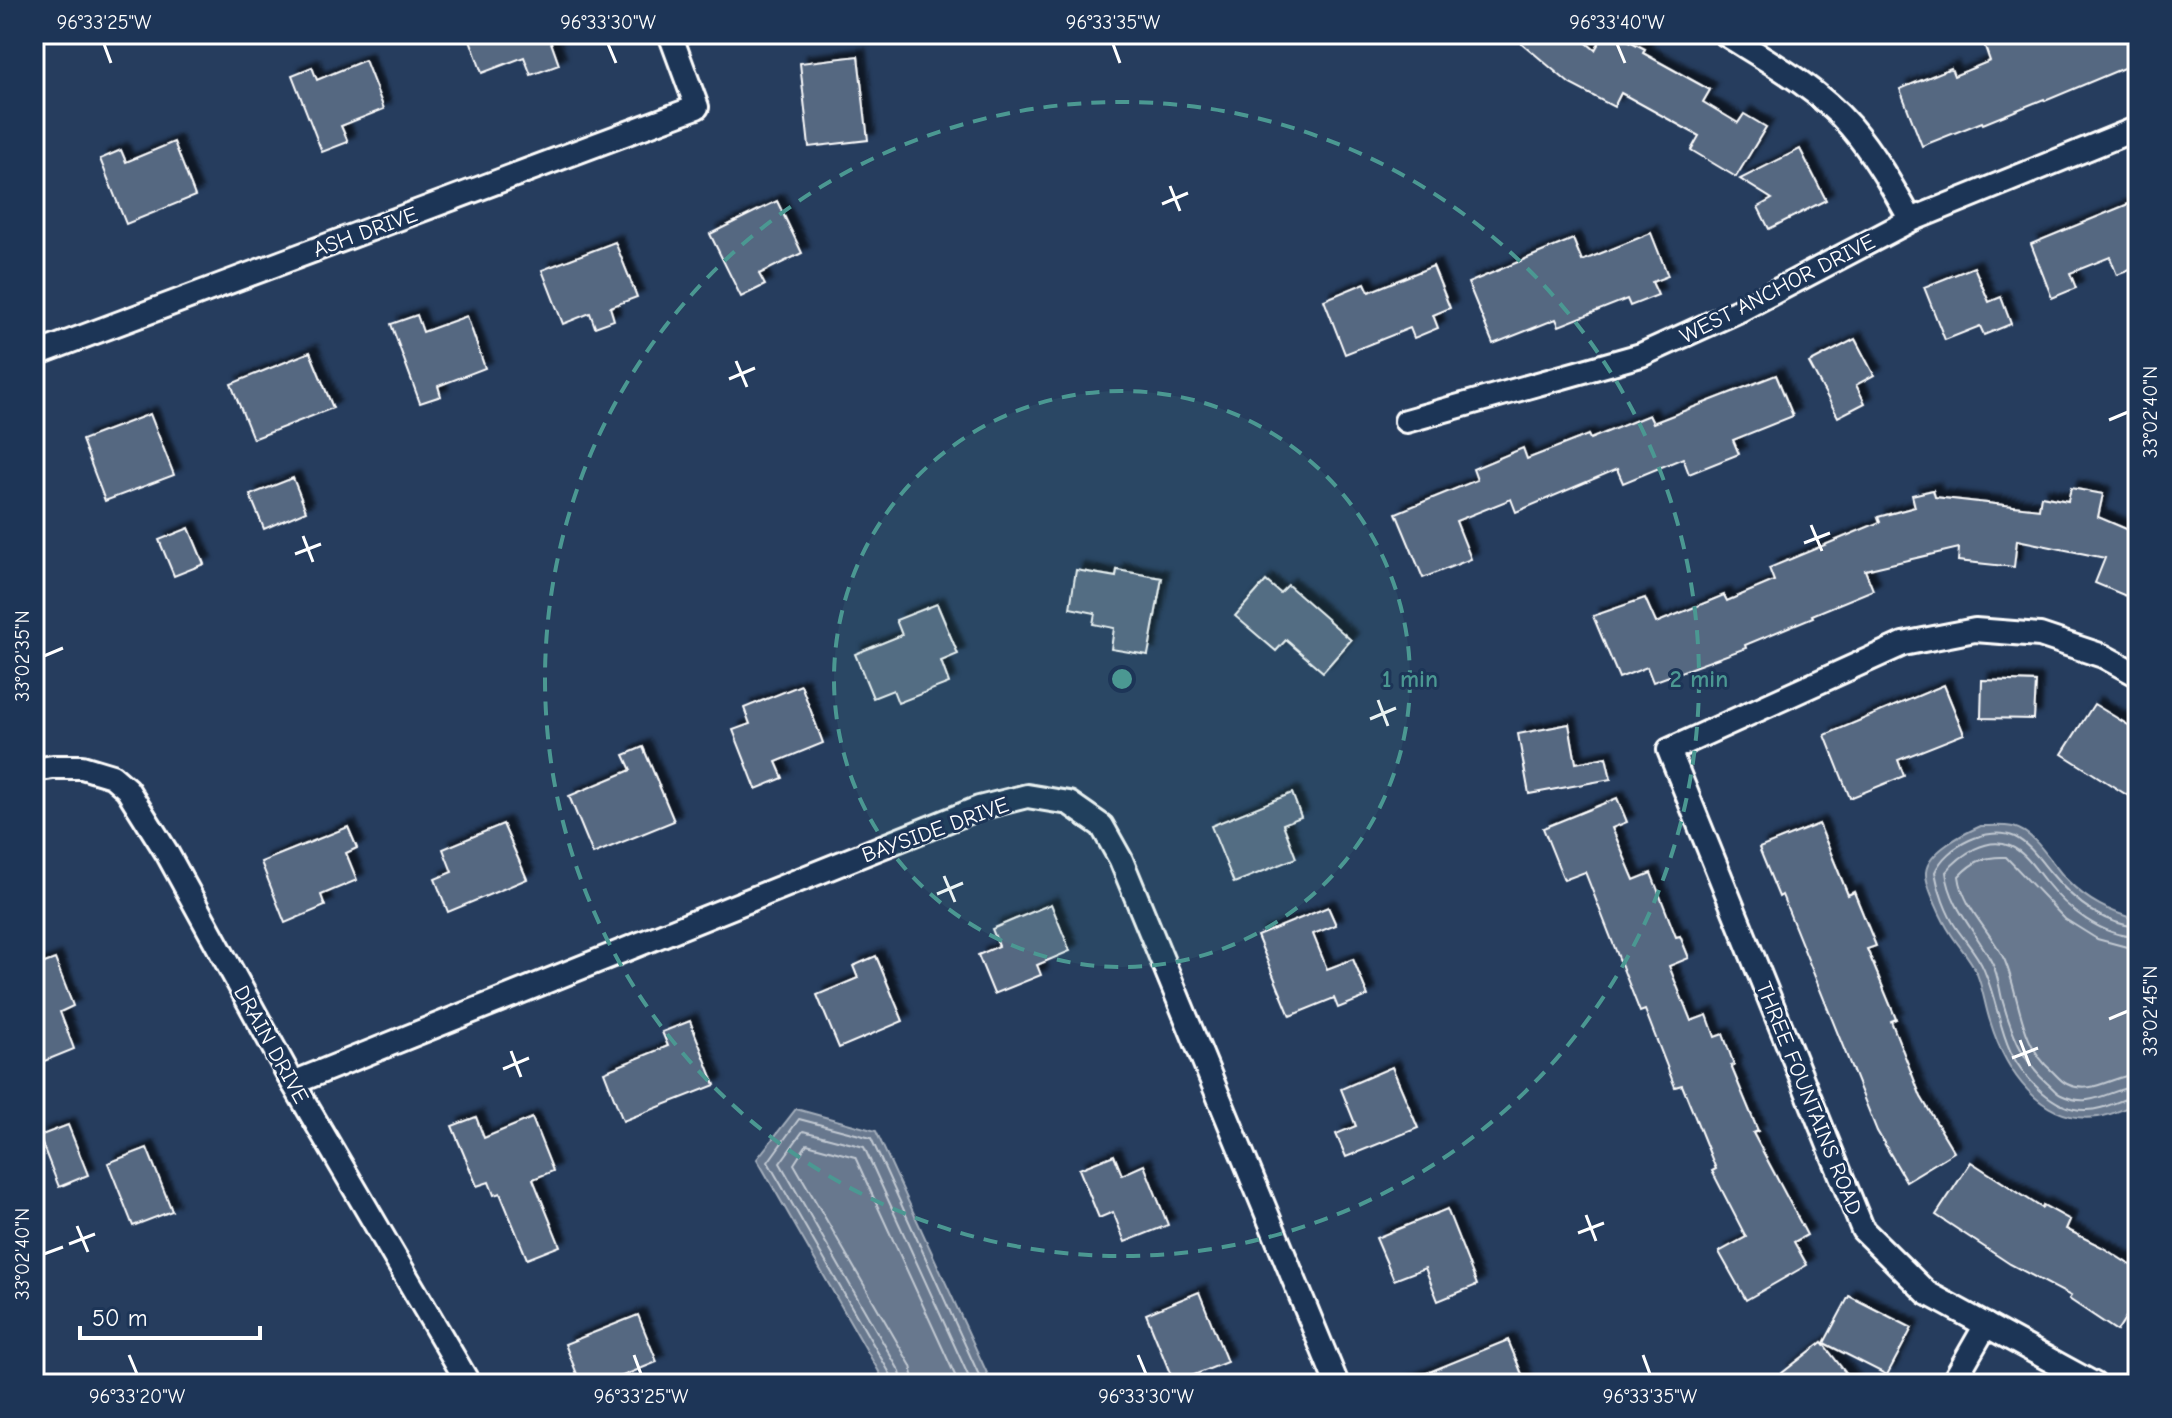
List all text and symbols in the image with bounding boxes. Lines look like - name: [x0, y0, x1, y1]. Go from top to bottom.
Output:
- text: 96°33'25"W: [57, 11, 152, 34]
- text: 96°33'30"W: [560, 11, 657, 34]
- text: 96°33'35"W: [1066, 11, 1161, 34]
- text: 96°33'40"W: [1569, 11, 1665, 34]
- street label: ASH DRIVE: [310, 201, 421, 263]
- street label: WEST ANCHOR DRIVE: [1676, 228, 1879, 349]
- text: 33°02'40"N: [2139, 366, 2162, 458]
- text: 33°02'35"N: [11, 610, 34, 702]
- centre of rings: [1108, 665, 1136, 693]
- text: 1 min: [1382, 665, 1438, 693]
- text: 2 min: [1670, 665, 1728, 693]
- street label: BAYSIDE DRIVE: [859, 791, 1012, 868]
- text: 33°02'45"N: [2139, 966, 2162, 1056]
- street label: THREE FOUNTAINS ROAD: [1750, 978, 1868, 1219]
- street label: DRAIN DRIVE: [228, 981, 314, 1108]
- text: 33°02'40"N: [11, 1208, 34, 1300]
- scale bar: [80, 1290, 260, 1340]
- text: 50 m: [92, 1304, 148, 1332]
- text: 96°33'20"W: [89, 1385, 186, 1408]
- text: 96°33'25"W: [594, 1385, 689, 1408]
- text: 96°33'30"W: [1098, 1385, 1195, 1408]
- text: 96°33'35"W: [1603, 1385, 1698, 1408]

